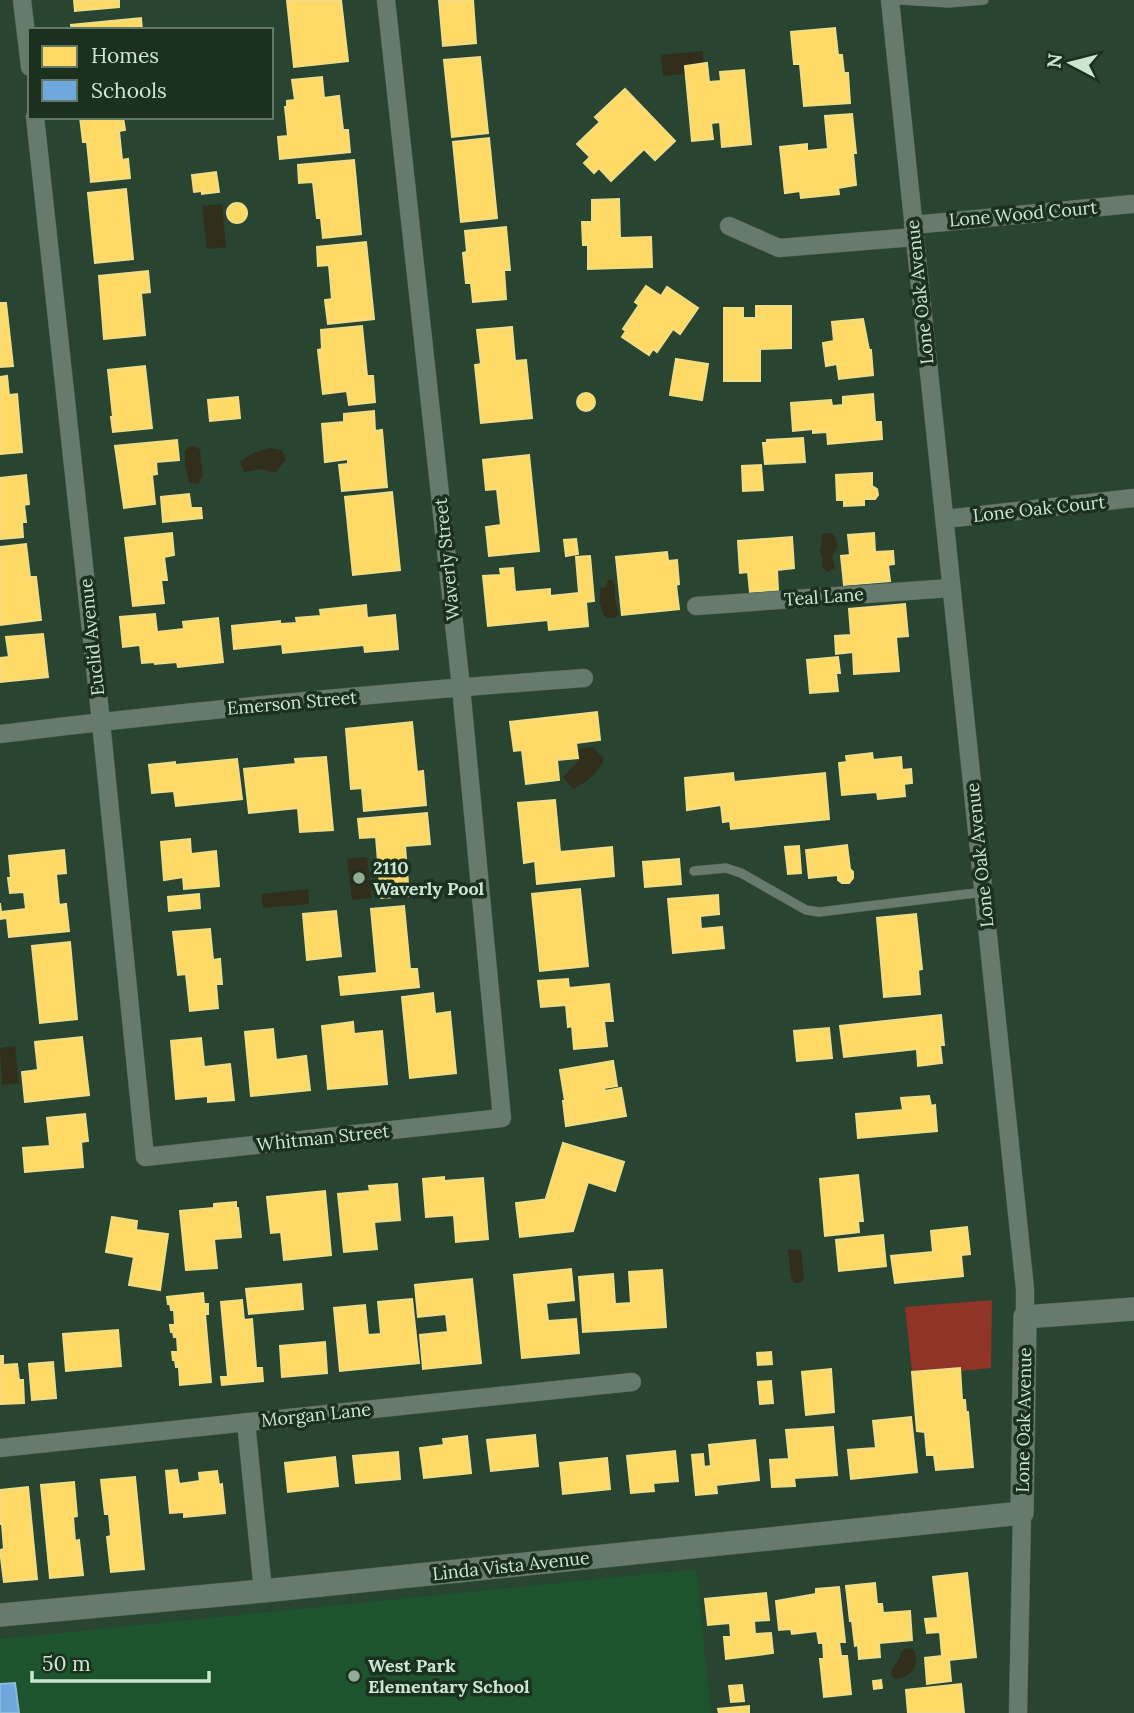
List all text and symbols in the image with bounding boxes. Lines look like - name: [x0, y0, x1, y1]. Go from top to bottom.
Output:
- legend: [28, 28, 273, 119]
- north arrow: [1036, 28, 1106, 98]
- text: Homes: [91, 42, 159, 69]
- text: N: [1041, 52, 1067, 70]
- text: Schools: [91, 77, 167, 104]
- street label: Lone Wood Court: [948, 196, 1098, 231]
- street label: Lone Oak Avenue: [900, 218, 939, 366]
- street label: Lone Oak Court: [972, 490, 1106, 527]
- street label: Waverly Street: [429, 497, 464, 621]
- street label: Euclid Avenue: [74, 577, 109, 697]
- street label: Teal Lane: [783, 582, 865, 611]
- street label: Emerson Street: [226, 685, 358, 720]
- street label: Lone Oak Avenue: [960, 781, 999, 929]
- place label: 2110 Waverly Pool: [373, 856, 484, 900]
- marker: 2110 Waverly Pool: [351, 870, 367, 886]
- street label: Whitman Street: [255, 1119, 391, 1156]
- street label: Lone Oak Avenue: [1011, 1347, 1036, 1493]
- street label: Morgan Lane: [260, 1397, 372, 1432]
- street label: Linda Vista Avenue: [431, 1546, 591, 1585]
- scale bar: [32, 1640, 208, 1684]
- text: 50 m: [42, 1650, 91, 1677]
- place label: West Park Elementary School: [368, 1654, 530, 1698]
- marker: West Park Elementary School: [346, 1668, 362, 1684]

